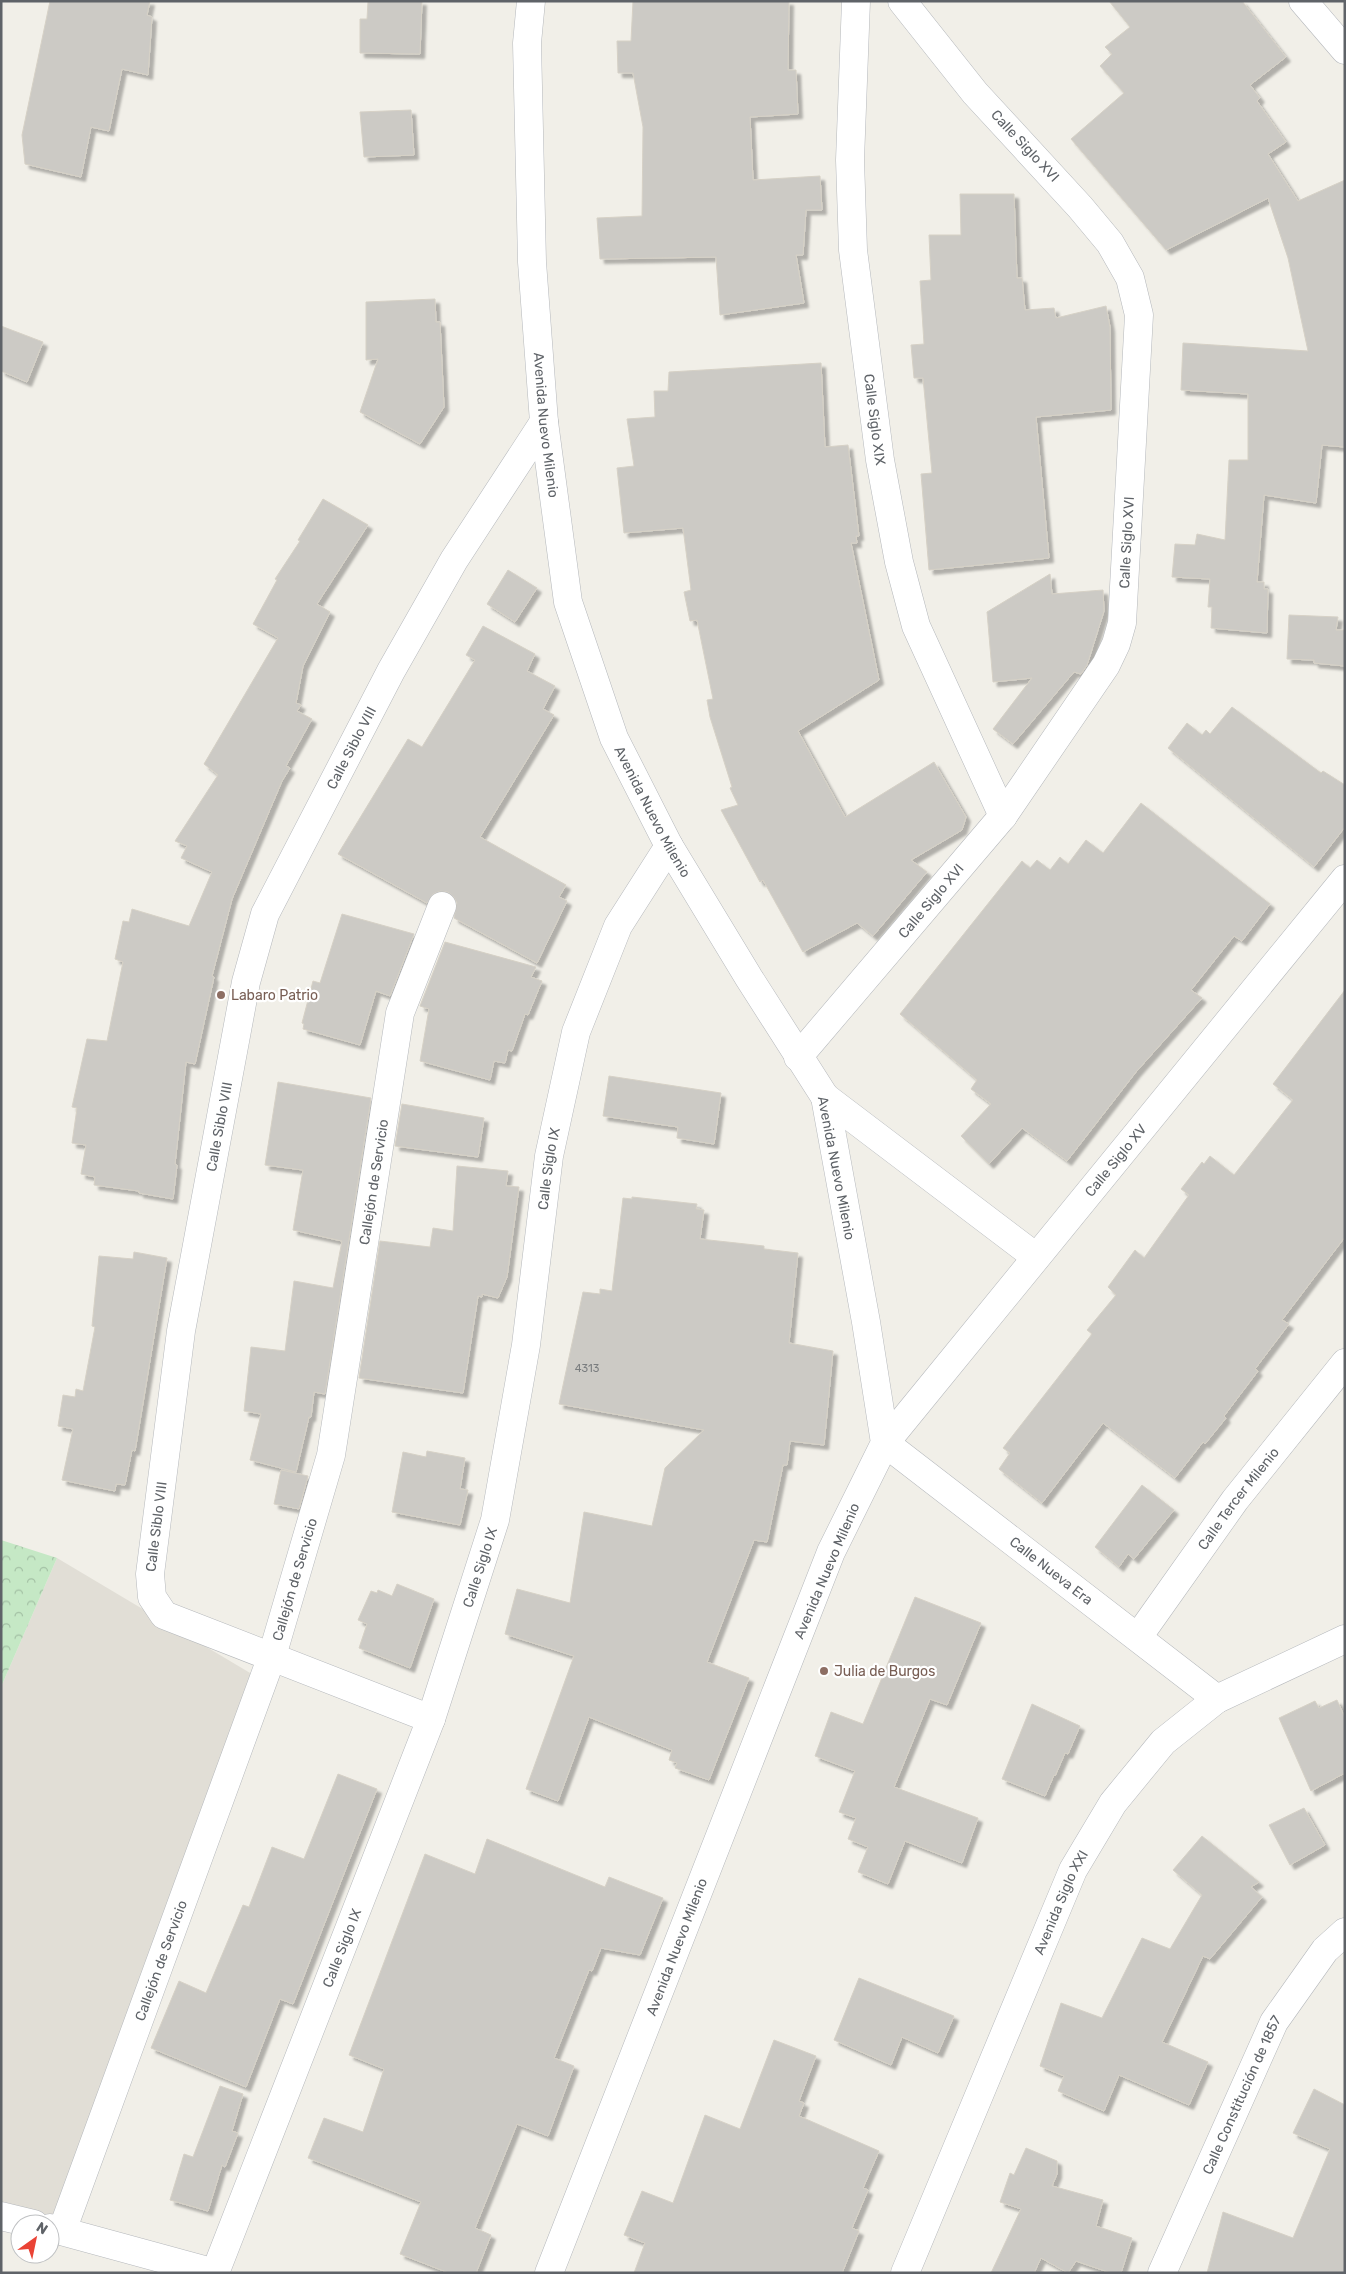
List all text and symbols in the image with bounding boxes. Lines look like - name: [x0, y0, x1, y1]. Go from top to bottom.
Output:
- street label: Calle Siglo XVI: [987, 106, 1063, 186]
- street label: Avenida Nuevo Milenio: [530, 352, 563, 499]
- street label: Calle Siglo XIX: [860, 373, 889, 467]
- street label: Calle Siglo XVI: [1115, 496, 1137, 589]
- street label: Calle Siblo VIII: [323, 704, 380, 792]
- street label: Avenida Nuevo Milenio: [611, 743, 694, 880]
- street label: Calle Siglo XVI: [894, 860, 967, 942]
- place label: Labaro Patrio: [231, 987, 318, 1004]
- marker: Labaro Patrio: [215, 989, 227, 1001]
- street label: Calle Siblo VIII: [202, 1081, 236, 1173]
- street label: Avenida Nuevo Milenio: [814, 1095, 858, 1241]
- street label: Callejón de Servicio: [355, 1118, 392, 1246]
- street label: Calle Siglo XV: [1081, 1121, 1150, 1200]
- street label: Calle Siglo IX: [534, 1126, 563, 1211]
- house number: 4313: [575, 1362, 600, 1375]
- street label: Calle Tercer Milenio: [1194, 1444, 1283, 1553]
- street label: Calle Siblo VIII: [142, 1481, 170, 1573]
- street label: Avenida Nuevo Milenio: [791, 1500, 863, 1642]
- street label: Callejón de Servicio: [268, 1516, 321, 1643]
- street label: Calle Siglo IX: [459, 1525, 501, 1609]
- street label: Calle Nueva Era: [1006, 1533, 1096, 1609]
- place label: Julia de Burgos: [834, 1663, 935, 1680]
- marker: Julia de Burgos: [818, 1665, 830, 1677]
- street label: Avenida Siglo XXI: [1030, 1847, 1091, 1957]
- street label: Avenida Nuevo Milenio: [643, 1876, 711, 2018]
- street label: Callejón de Servicio: [131, 1898, 191, 2023]
- street label: Calle Siglo IX: [319, 1906, 365, 1990]
- street label: Calle Constitución de 1857: [1199, 2012, 1285, 2177]
- north arrow: [10, 2214, 60, 2264]
- text: N: [33, 2219, 51, 2238]

